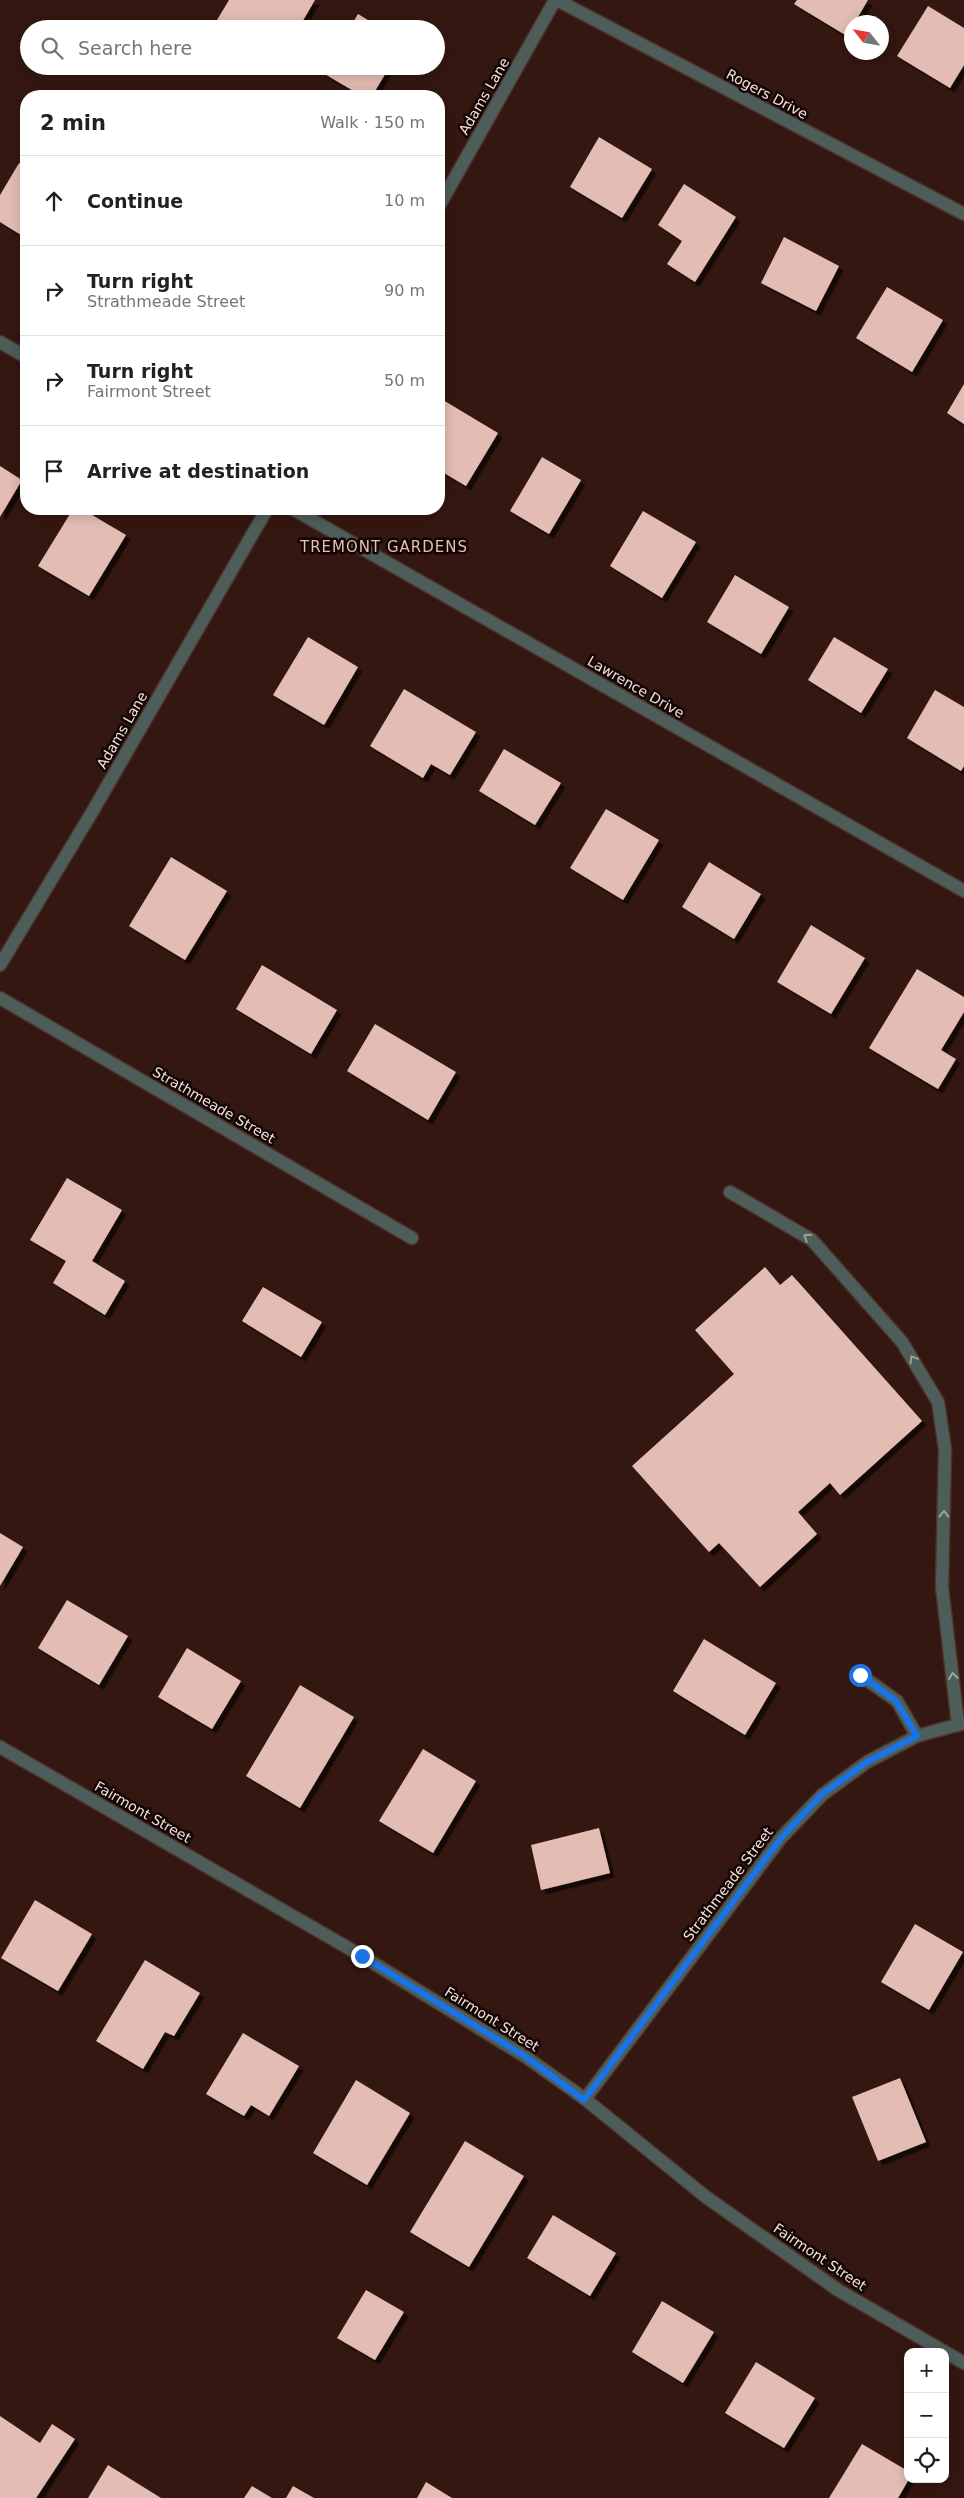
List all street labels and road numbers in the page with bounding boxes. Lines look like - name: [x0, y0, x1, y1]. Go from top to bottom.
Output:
- street label: Adams Lane: [456, 55, 512, 137]
- street label: Rogers Drive: [724, 66, 810, 122]
- street label: Lawrence Drive: [585, 653, 687, 721]
- street label: Adams Lane: [94, 689, 150, 771]
- street label: Strathmeade Street: [150, 1063, 278, 1147]
- street label: Fairmont Street: [92, 1778, 194, 1846]
- street label: Strathmeade Street: [680, 1824, 776, 1944]
- street label: Fairmont Street: [442, 1984, 543, 2055]
- street label: Fairmont Street: [771, 2220, 870, 2294]

